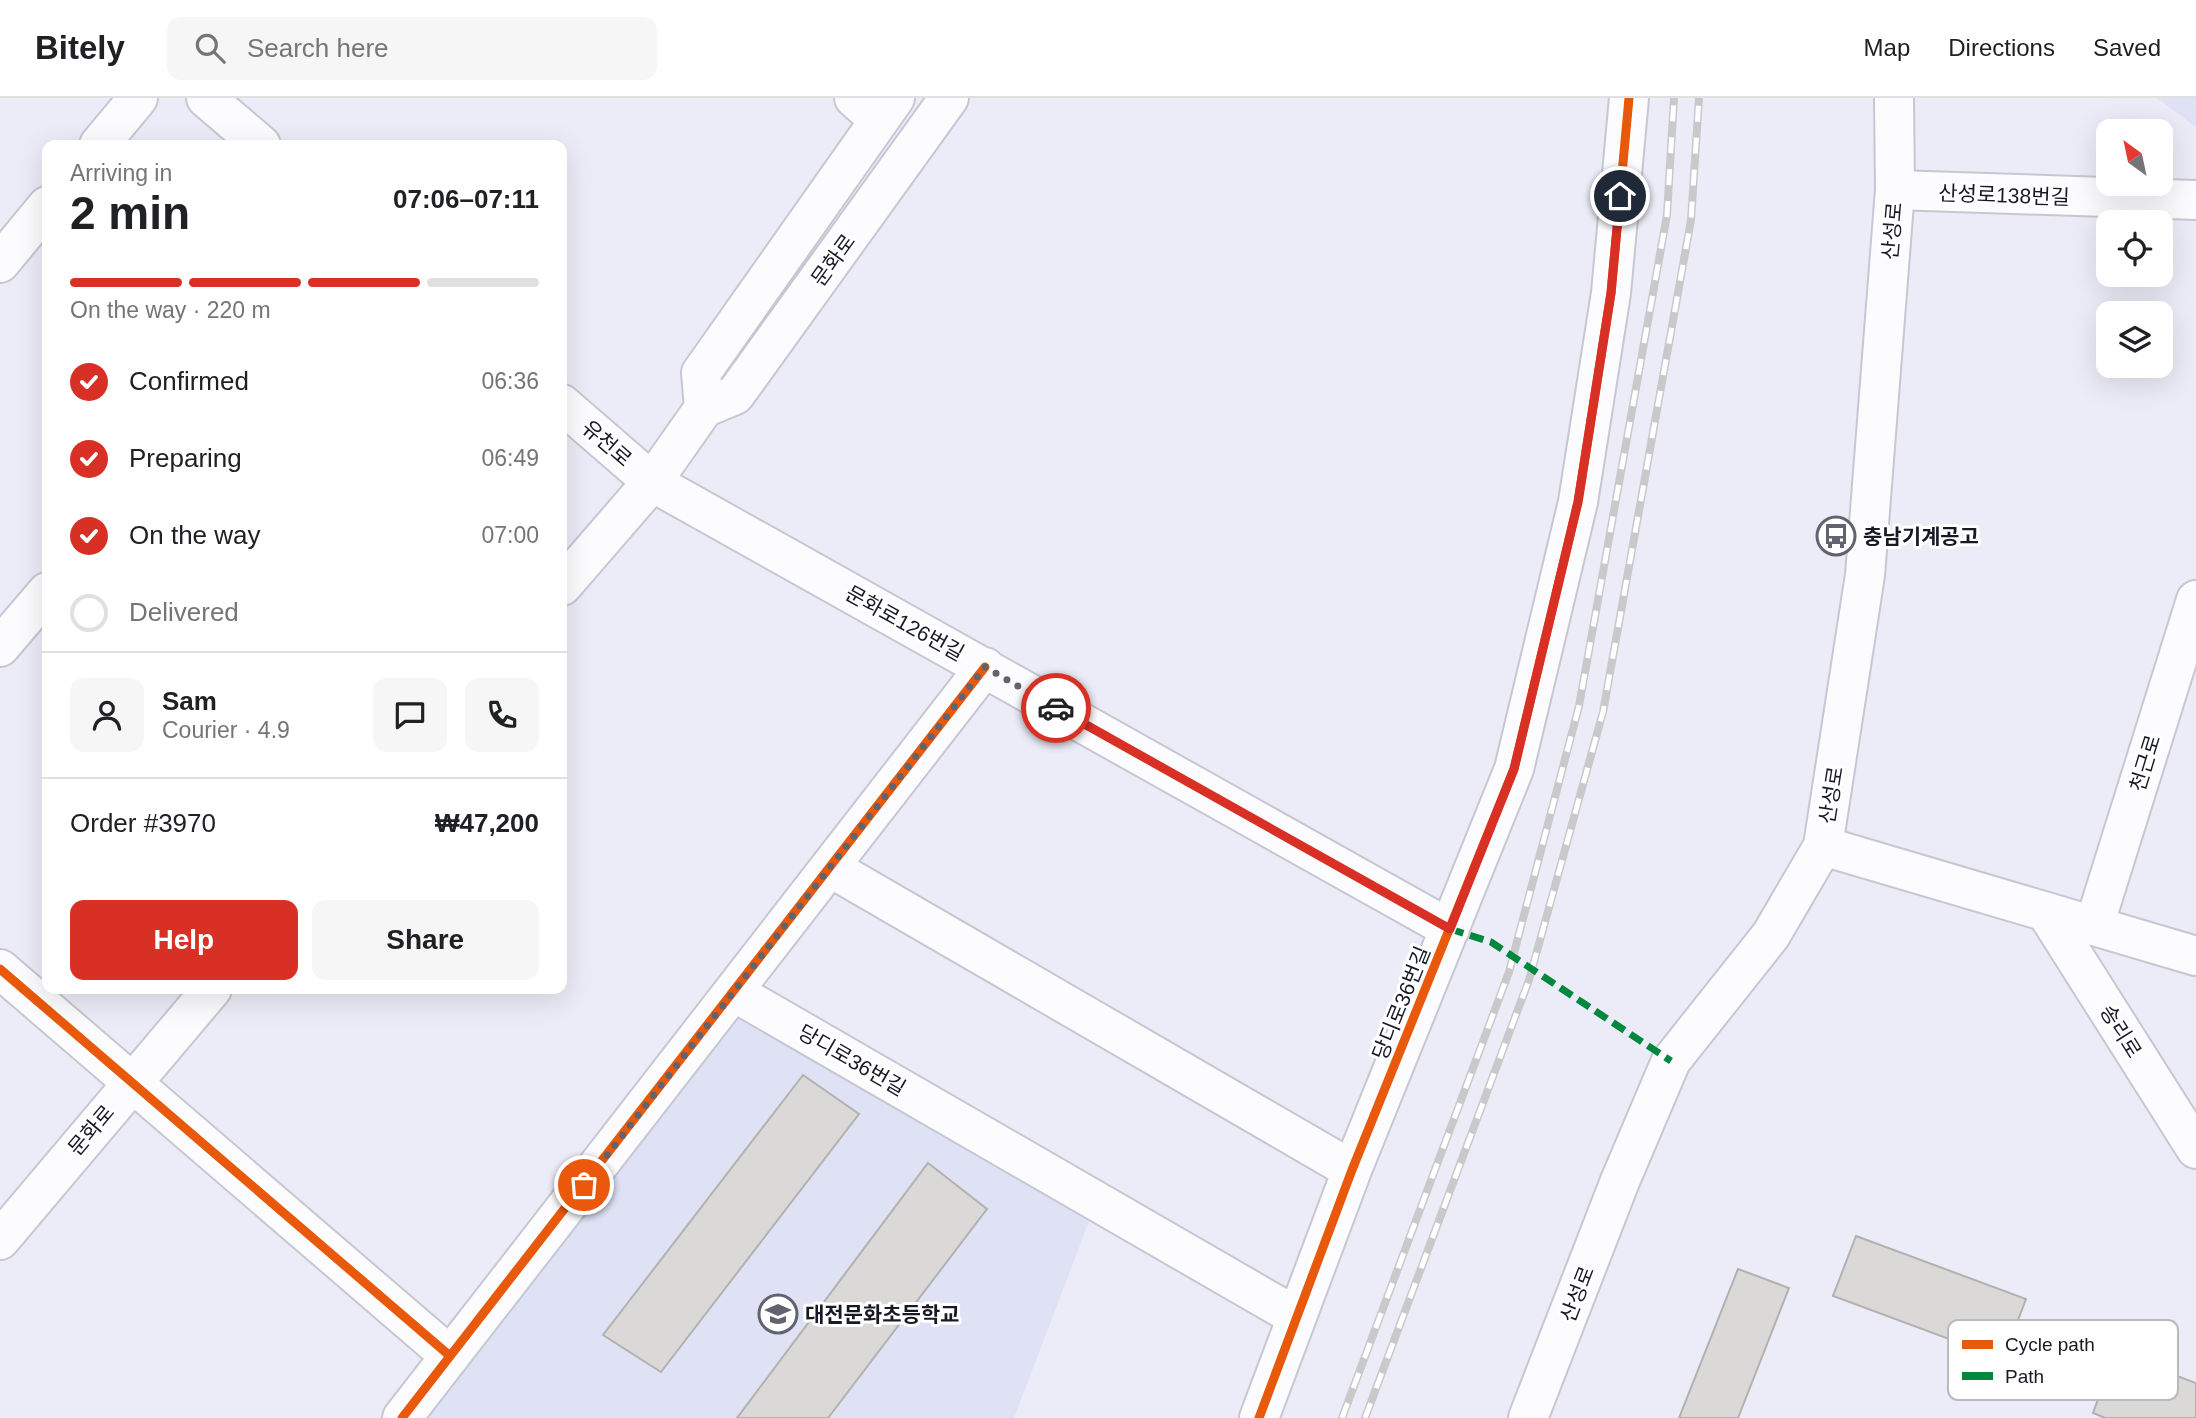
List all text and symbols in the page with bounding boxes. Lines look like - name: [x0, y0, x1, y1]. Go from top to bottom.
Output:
- search box: [167, 17, 657, 80]
- text: Bitely: [35, 29, 125, 66]
- icon: search: [191, 29, 229, 67]
- text: Search here: [247, 33, 389, 63]
- text: Map: [1864, 34, 1910, 61]
- text: Directions: [1948, 34, 2055, 61]
- text: Saved: [2093, 34, 2161, 61]
- north arrow: [2096, 119, 2174, 196]
- map controls: [2096, 119, 2173, 378]
- text: Arriving in: [70, 160, 172, 186]
- pin: [1590, 166, 1650, 226]
- icon: home: [1601, 177, 1639, 215]
- street label: 산성로138번길: [1938, 181, 2070, 209]
- text: 07:06–07:11: [393, 184, 539, 214]
- text: 2 min: [70, 187, 190, 239]
- street label: 산성로: [1878, 201, 1906, 261]
- button: locate: [2096, 210, 2173, 287]
- street label: 문화로: [807, 230, 859, 290]
- text: On the way · 220 m: [70, 297, 271, 323]
- button: layers: [2096, 301, 2173, 378]
- icon: check: [70, 363, 108, 401]
- text: Confirmed: [129, 366, 249, 396]
- text: 06:36: [481, 368, 539, 394]
- street label: 유천로: [578, 415, 636, 471]
- icon: check: [70, 440, 108, 478]
- text: Preparing: [129, 443, 242, 473]
- text: 06:49: [481, 445, 539, 471]
- bus stop icon: 충남기계공고: [1815, 515, 1857, 557]
- icon: check: [70, 517, 108, 555]
- text: On the way: [129, 520, 261, 550]
- text: 07:00: [481, 522, 539, 548]
- place label: 충남기계공고: [1863, 525, 1979, 548]
- street label: 문화로126번길: [842, 581, 968, 665]
- text: Delivered: [129, 597, 239, 627]
- courier: [1021, 673, 1091, 743]
- button: person: [70, 678, 144, 752]
- button: chat: [373, 678, 447, 752]
- button: phone: [465, 678, 539, 752]
- text: Sam: [162, 686, 217, 716]
- icon: car: [1037, 689, 1075, 727]
- text: Courier · 4.9: [162, 717, 290, 743]
- street label: 천근로: [2126, 732, 2164, 794]
- street label: 산성로: [1815, 765, 1847, 825]
- text: Order #3970: [70, 808, 216, 838]
- text: ₩47,200: [435, 808, 539, 838]
- button: Help: [70, 900, 298, 980]
- button: Share: [312, 900, 539, 980]
- street label: 당디로36번길: [1368, 943, 1434, 1063]
- street label: 송리로: [2096, 1000, 2146, 1062]
- street label: 당디로36번길: [794, 1020, 910, 1100]
- street label: 문화로: [64, 1100, 118, 1160]
- pin: [554, 1155, 614, 1215]
- icon: bag: [565, 1166, 603, 1204]
- street label: 산성로: [1556, 1263, 1598, 1325]
- school or university icon: 대전문화초등학교: [757, 1293, 799, 1335]
- place label: 대전문화초등학교: [805, 1303, 960, 1326]
- legend: [1948, 1320, 2178, 1400]
- text: Cycle path: [2005, 1334, 2095, 1355]
- text: Path: [2005, 1366, 2044, 1387]

